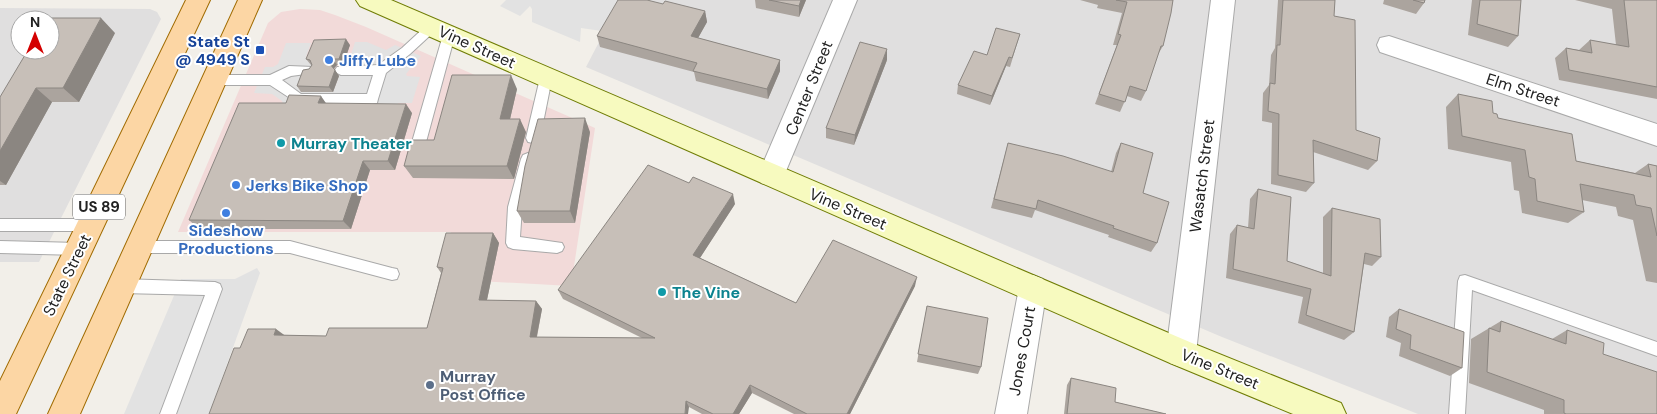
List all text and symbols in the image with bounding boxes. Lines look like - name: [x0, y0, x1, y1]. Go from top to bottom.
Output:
- north arrow: [10, 10, 60, 60]
- text: N: [30, 13, 40, 31]
- street label: Vine Street: [435, 21, 519, 73]
- place label: State St @ 4949 S: [175, 31, 250, 70]
- street label: Center Street: [780, 38, 838, 138]
- marker: State St @ 4949 S: [254, 44, 266, 56]
- place label: Jiffy Lube: [339, 50, 416, 71]
- marker: Jiffy Lube: [323, 54, 335, 66]
- street label: Elm Street: [1483, 68, 1563, 112]
- street label: Wasatch Street: [1185, 118, 1219, 234]
- place label: Murray Theater: [291, 133, 412, 154]
- marker: Murray Theater: [275, 137, 287, 149]
- place label: Jerks Bike Shop: [246, 175, 368, 196]
- marker: Jerks Bike Shop: [230, 179, 242, 191]
- street label: Vine Street: [806, 183, 890, 235]
- road number: US 89: [73, 194, 125, 220]
- marker: Sideshow Productions: [220, 207, 232, 219]
- place label: Sideshow Productions: [178, 220, 274, 259]
- street label: State Street: [38, 230, 96, 320]
- place label: The Vine: [672, 282, 740, 303]
- marker: The Vine: [656, 286, 668, 298]
- street label: Jones Court: [1004, 305, 1040, 397]
- street label: Vine Street: [1178, 344, 1262, 394]
- place label: Murray Post Office: [440, 366, 526, 405]
- marker: Murray Post Office: [424, 379, 436, 391]

